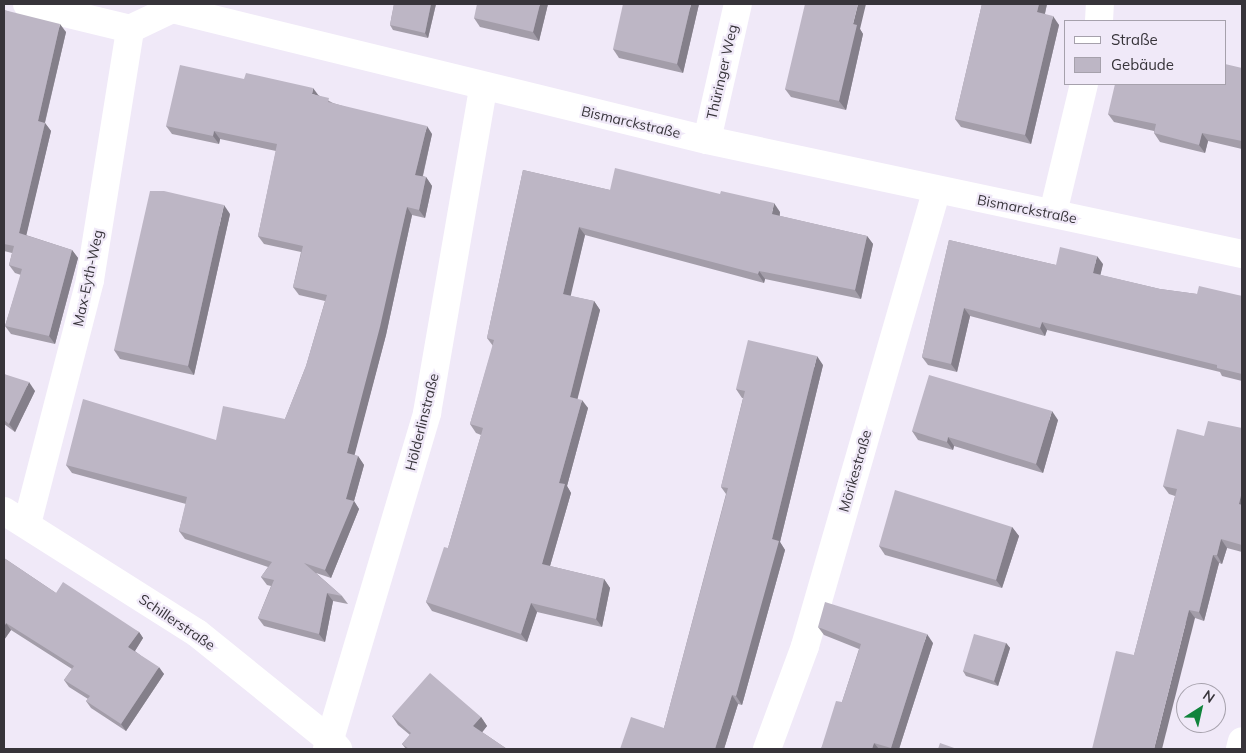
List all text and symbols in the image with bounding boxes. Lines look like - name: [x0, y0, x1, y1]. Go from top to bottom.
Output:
- legend: [1064, 20, 1226, 85]
- street label: Thüringer Weg: [703, 23, 741, 121]
- text: Straße: [1111, 30, 1158, 49]
- text: Gebäude: [1111, 55, 1174, 74]
- street label: Bismarckstraße: [580, 102, 682, 142]
- street label: Bismarckstraße: [976, 191, 1078, 227]
- street label: Max-Eyth-Weg: [70, 228, 106, 328]
- street label: Hölderlinstraße: [402, 372, 442, 472]
- street label: Mörikestraße: [835, 428, 875, 514]
- street label: Schillerstraße: [136, 590, 218, 654]
- north arrow: [1176, 683, 1226, 733]
- text: N: [1200, 686, 1219, 707]

